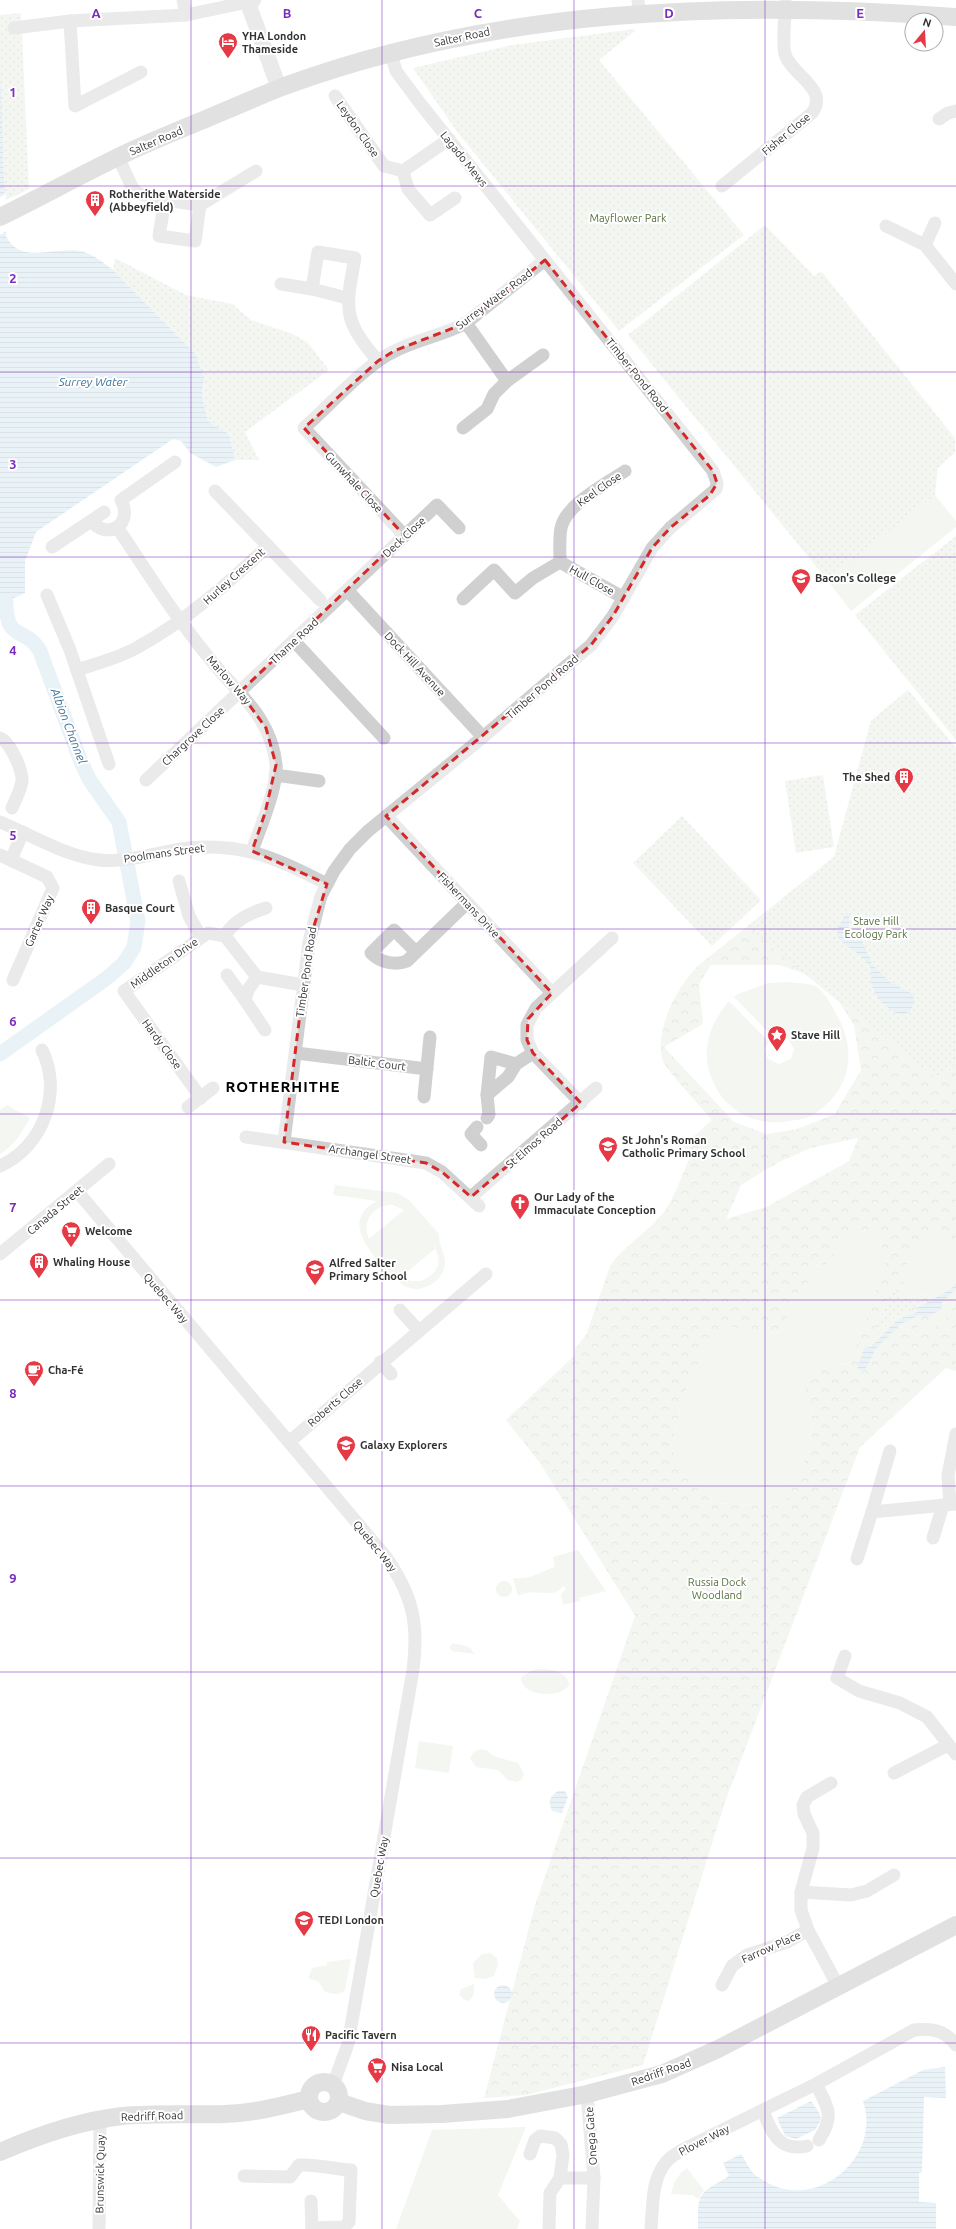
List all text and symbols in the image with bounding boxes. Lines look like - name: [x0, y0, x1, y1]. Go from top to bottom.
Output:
- text: A: [91, 6, 101, 20]
- text: B: [283, 6, 292, 20]
- text: C: [474, 6, 483, 20]
- text: D: [664, 6, 674, 20]
- text: E: [856, 6, 864, 20]
- north arrow: [904, 12, 944, 52]
- text: N: [921, 16, 933, 29]
- street label: Salter Road: [433, 25, 491, 49]
- place label: YHA London Thameside: [242, 30, 306, 55]
- hotel icon: YHA London Thameside: [217, 31, 239, 59]
- text: 1: [9, 85, 17, 99]
- street label: Leydon Close: [334, 99, 382, 159]
- street label: Fisher Close: [759, 110, 813, 158]
- street label: Salter Road: [128, 124, 184, 158]
- street label: Lagado Mews: [438, 129, 490, 189]
- place label: Rotherithe Waterside (Abbeyfield): [109, 188, 221, 214]
- building icon: Rotherithe Waterside (Abbeyfield): [84, 189, 106, 217]
- park label: Mayflower Park: [589, 212, 667, 224]
- street label: Surrey Water Road: [454, 266, 534, 332]
- text: 2: [9, 271, 17, 285]
- street label: Timber Pond Road: [604, 336, 670, 414]
- water label: Surrey Water: [58, 375, 128, 388]
- street label: Gunwhale Close: [323, 449, 385, 515]
- text: 3: [9, 457, 17, 471]
- street label: Keel Close: [575, 469, 623, 509]
- street label: Deck Close: [380, 514, 428, 560]
- street label: Hurley Crescent: [201, 545, 268, 607]
- street label: Hull Close: [568, 563, 616, 597]
- school or university icon: Bacon's College: [790, 567, 812, 595]
- place label: Bacon's College: [815, 572, 896, 584]
- street label: Thame Road: [267, 616, 321, 666]
- street label: Dock Hill Avenue: [382, 630, 448, 698]
- text: 4: [9, 643, 17, 657]
- street label: Marlow Way: [205, 653, 254, 707]
- street label: Timber Pond Road: [504, 653, 580, 721]
- water label: Albion Channel: [48, 685, 90, 766]
- street label: Chargrove Close: [159, 704, 227, 768]
- building icon: The Shed: [893, 766, 915, 794]
- place label: The Shed: [842, 771, 890, 783]
- text: 5: [9, 828, 17, 842]
- street label: Poolmans Street: [123, 841, 206, 865]
- street label: Fishermans Drive: [436, 870, 502, 940]
- street label: Garter Way: [22, 893, 56, 949]
- building icon: Basque Court: [80, 897, 102, 925]
- place label: Basque Court: [105, 902, 175, 914]
- park label: Stave Hill Ecology Park: [845, 915, 908, 940]
- street label: Timber Pond Road: [294, 926, 318, 1018]
- street label: Middleton Drive: [128, 935, 200, 991]
- text: 6: [9, 1014, 17, 1028]
- street label: Hardy Close: [140, 1017, 184, 1071]
- place icon: Stave Hill: [766, 1024, 788, 1052]
- place label: Stave Hill: [791, 1029, 841, 1041]
- street label: Baltic Court: [347, 1054, 407, 1073]
- district label: ROTHERHITHE: [226, 1078, 340, 1095]
- street label: St Elmos Road: [504, 1115, 564, 1171]
- place label: St John's Roman Catholic Primary School: [622, 1134, 746, 1159]
- school or university icon: St John's Roman Catholic Primary School: [597, 1135, 619, 1163]
- street label: Archangel Street: [328, 1142, 413, 1166]
- street label: Canada Street: [24, 1183, 86, 1237]
- place label: Our Lady of the Immaculate Conception: [534, 1191, 656, 1216]
- church icon: Our Lady of the Immaculate Conception: [509, 1192, 531, 1220]
- text: 7: [9, 1200, 17, 1214]
- supermarket icon: Welcome: [60, 1220, 82, 1248]
- place label: Welcome: [85, 1225, 132, 1237]
- building icon: Whaling House: [28, 1251, 50, 1279]
- place label: Whaling House: [53, 1256, 130, 1268]
- place label: Alfred Salter Primary School: [329, 1257, 408, 1282]
- school or university icon: Alfred Salter Primary School: [304, 1258, 326, 1286]
- street label: Quebec Way: [141, 1271, 191, 1326]
- cafe icon: Cha-Fé: [23, 1359, 45, 1387]
- place label: Cha-Fé: [48, 1364, 83, 1376]
- street label: Roberts Close: [305, 1375, 365, 1429]
- text: 8: [9, 1386, 17, 1400]
- school or university icon: Galaxy Explorers: [335, 1434, 357, 1462]
- place label: Galaxy Explorers: [360, 1439, 447, 1451]
- street label: Quebec Way: [351, 1518, 400, 1574]
- text: 9: [9, 1571, 17, 1585]
- park label: Russia Dock Woodland: [688, 1576, 747, 1601]
- street label: Quebec Way: [368, 1835, 390, 1899]
- school or university icon: TEDI London: [293, 1909, 315, 1937]
- place label: TEDI London: [318, 1914, 384, 1926]
- street label: Farrow Place: [740, 1929, 802, 1965]
- restaurant icon: Pacific Tavern: [300, 2024, 322, 2052]
- place label: Pacific Tavern: [325, 2029, 397, 2041]
- supermarket icon: Nisa Local: [366, 2056, 388, 2084]
- street label: Redriff Road: [630, 2056, 692, 2088]
- place label: Nisa Local: [391, 2061, 444, 2073]
- street label: Onega Gate: [583, 2106, 599, 2166]
- street label: Redriff Road: [121, 2109, 183, 2123]
- street label: Plover Way: [677, 2122, 732, 2158]
- street label: Brunswick Quay: [93, 2134, 107, 2213]

